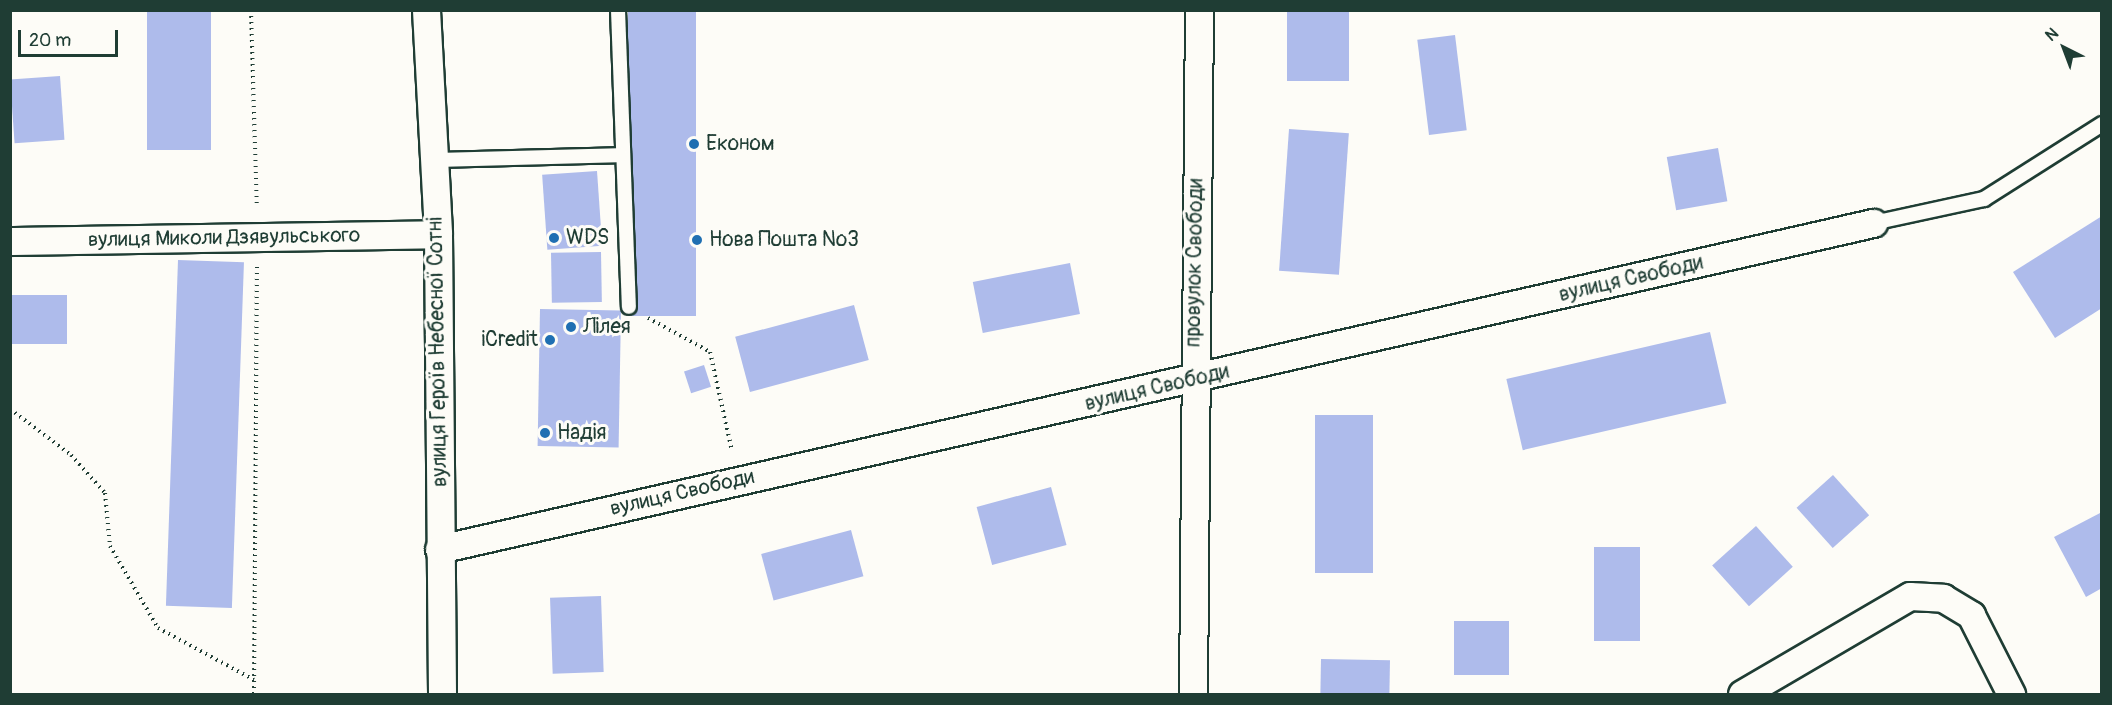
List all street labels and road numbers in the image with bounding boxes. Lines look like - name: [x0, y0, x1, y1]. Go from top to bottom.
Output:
- street label: провулок Свободи: [1181, 178, 1209, 348]
- street label: вулиця Героїв Небесної Сотні: [423, 217, 453, 487]
- street label: вулиця Миколи Дзявульського: [88, 223, 360, 253]
- street label: вулиця Свободи: [1556, 250, 1706, 308]
- street label: вулиця Свободи: [1082, 359, 1232, 417]
- street label: вулиця Свободи: [607, 464, 757, 522]

